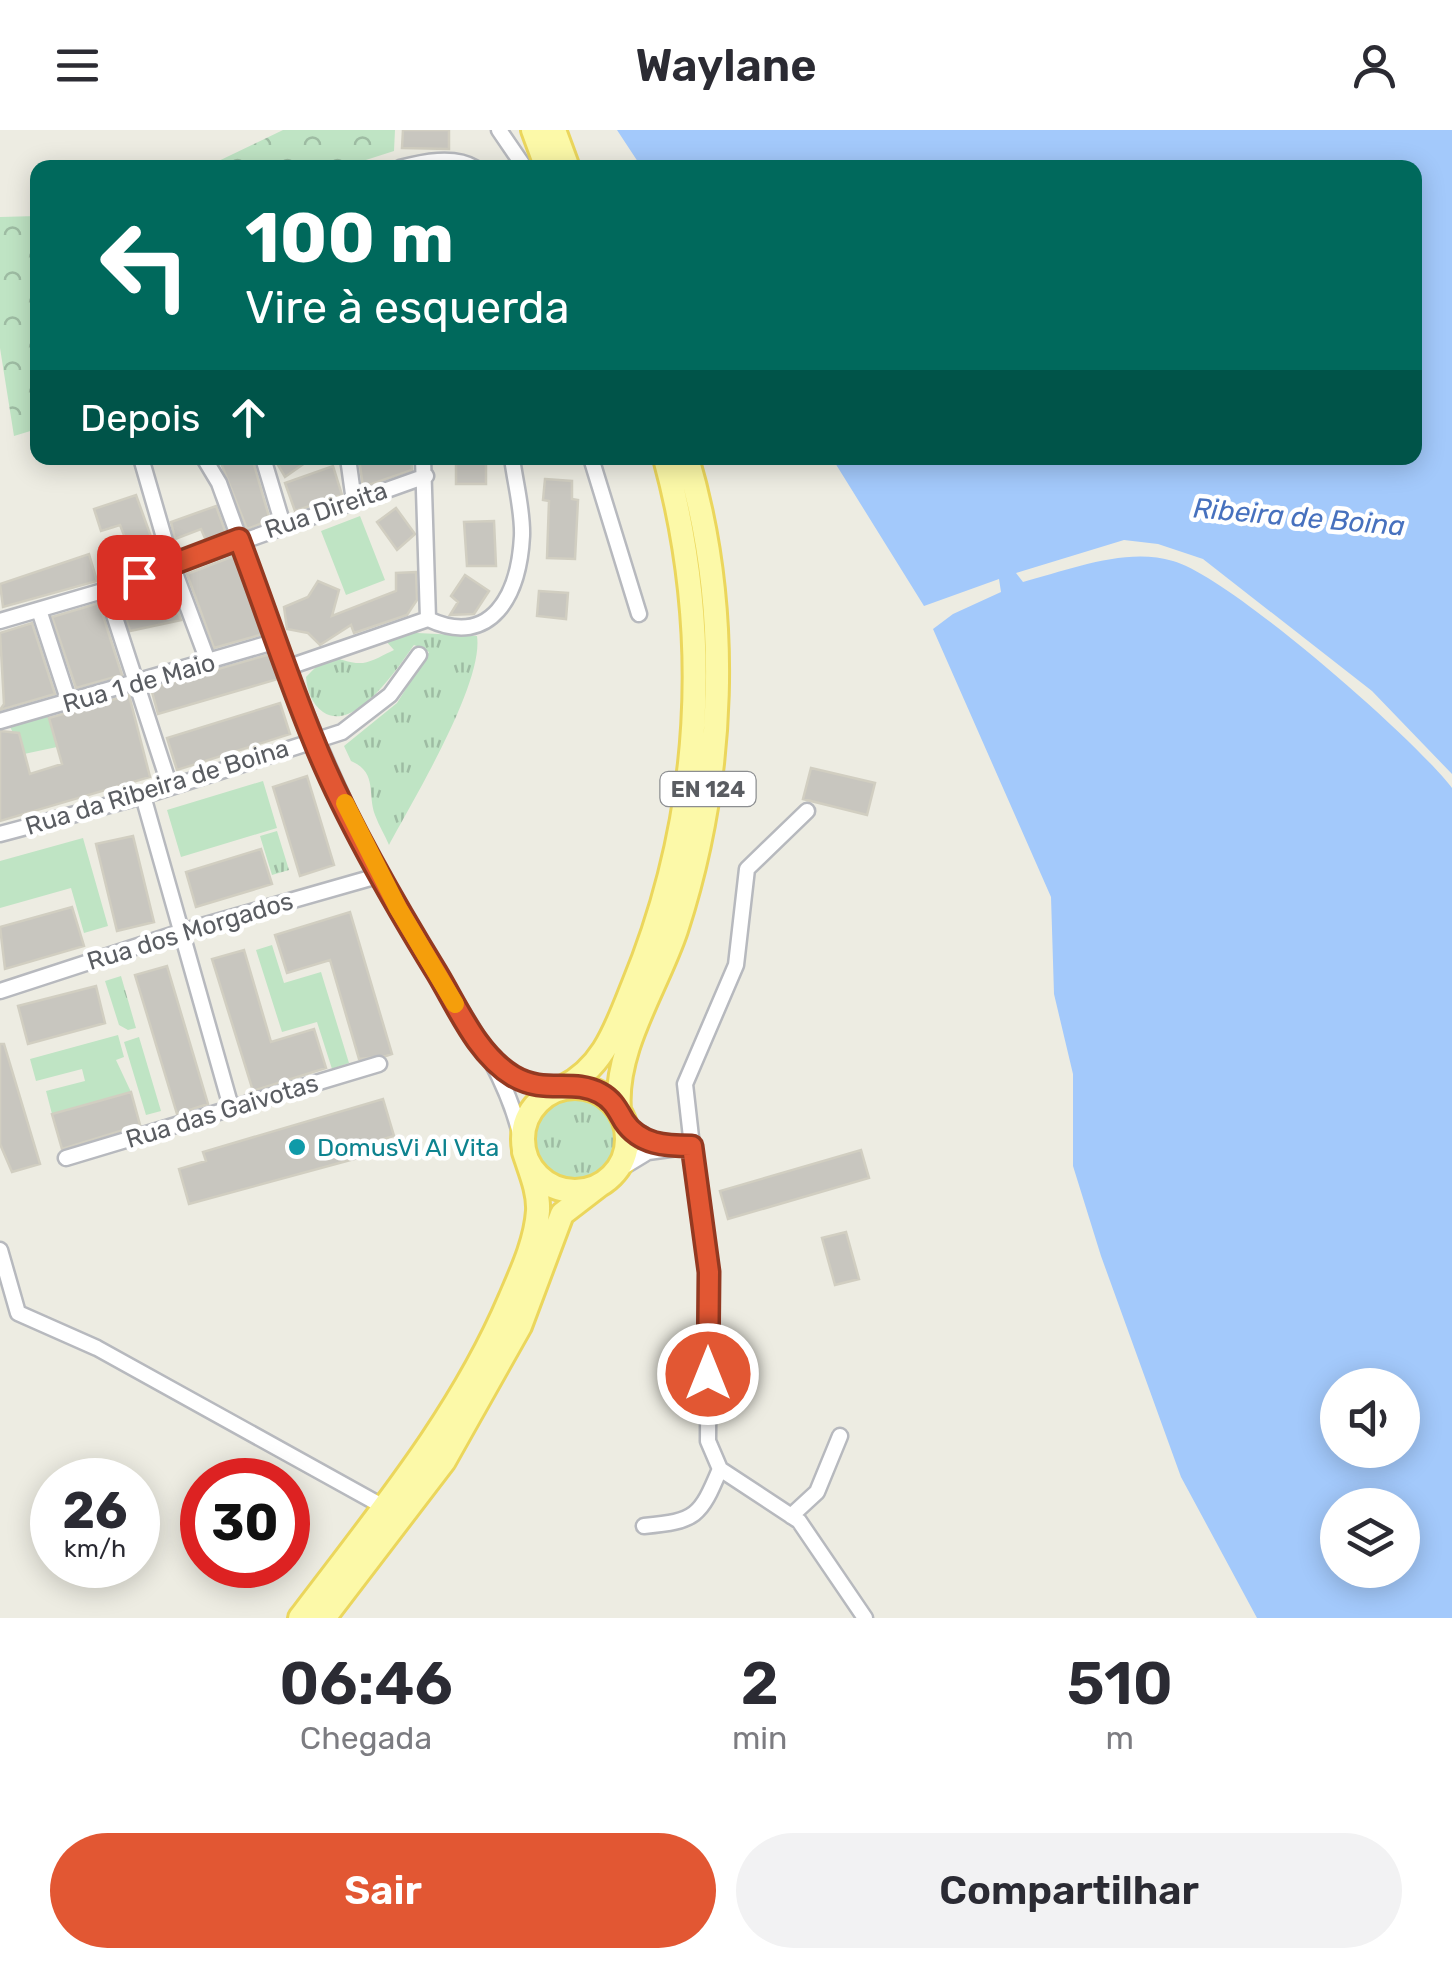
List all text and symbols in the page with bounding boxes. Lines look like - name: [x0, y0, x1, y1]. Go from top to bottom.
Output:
- icon: menu: [50, 38, 105, 93]
- icon: person: [1347, 38, 1402, 93]
- text: Waylane: [635, 39, 817, 92]
- text: 100 m: [245, 197, 454, 280]
- icon: left: [80, 200, 210, 330]
- text: Vire à esquerda: [245, 281, 569, 334]
- icon: ahead: [221, 390, 276, 445]
- text: Depois: [80, 395, 201, 441]
- street label: Rua Direita: [261, 476, 391, 544]
- water label: Ribeira de Boina: [1192, 491, 1406, 543]
- pin: [97, 535, 182, 620]
- icon: arrive: [112, 550, 167, 605]
- street label: Rua 1 de Maio: [59, 647, 219, 719]
- street label: Rua da Ribeira de Boina: [22, 733, 292, 841]
- road number: EN 124: [660, 772, 756, 806]
- street label: Rua dos Morgados: [84, 886, 296, 976]
- street label: Rua das Gaivotas: [122, 1068, 322, 1154]
- place label: DomusVi Al Vita: [317, 1133, 499, 1162]
- marker: DomusVi Al Vita: [286, 1136, 308, 1158]
- position arrow: [656, 1322, 760, 1426]
- map controls: [1320, 1368, 1420, 1588]
- button: sound: [1320, 1368, 1420, 1468]
- speed limit sign: 30: [180, 1458, 310, 1588]
- text: 26: [62, 1481, 128, 1541]
- button: layers: [1320, 1488, 1420, 1588]
- text: km/h: [64, 1534, 126, 1563]
- text: 06:46: [279, 1648, 453, 1719]
- text: 2: [741, 1648, 779, 1719]
- text: 510: [1067, 1648, 1173, 1719]
- text: Chegada: [300, 1719, 432, 1757]
- text: min: [732, 1719, 788, 1757]
- text: m: [1106, 1719, 1134, 1757]
- button: Sair: [50, 1833, 716, 1948]
- button: Compartilhar: [736, 1833, 1402, 1948]

